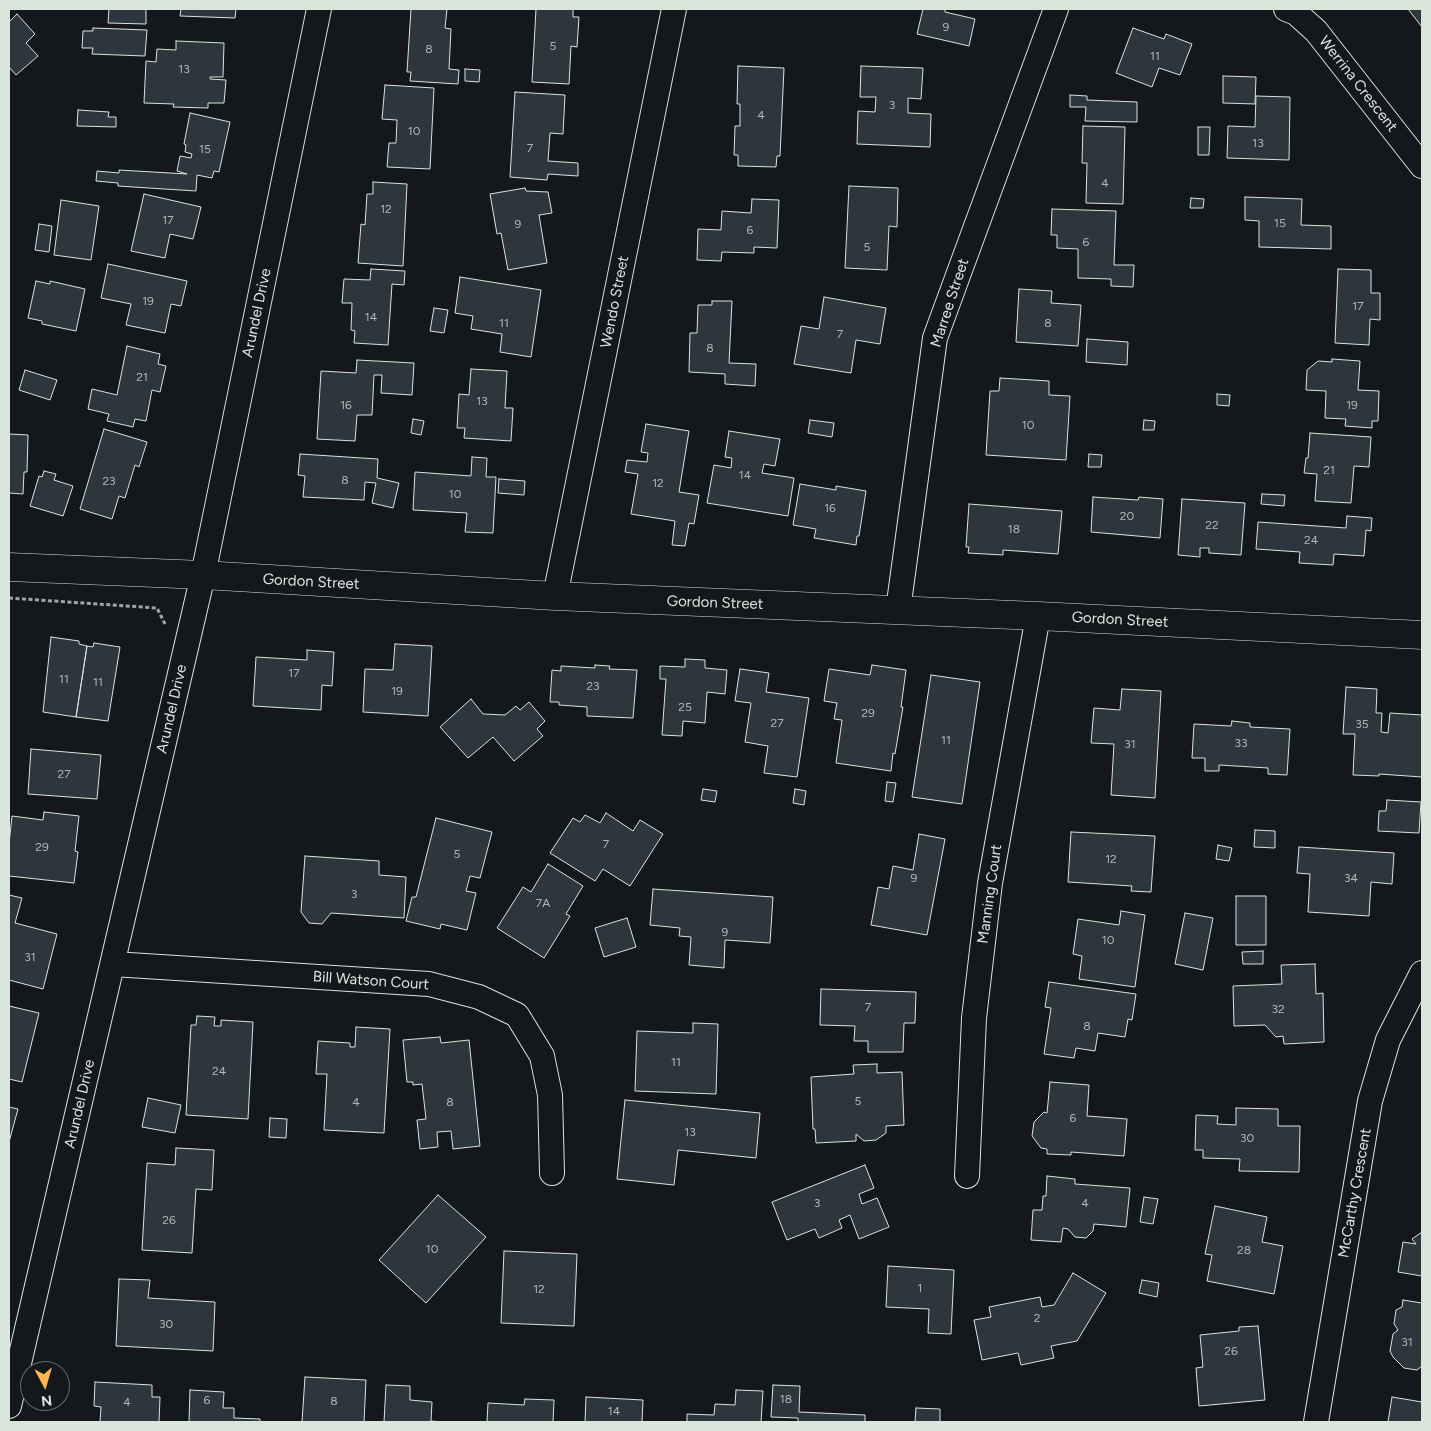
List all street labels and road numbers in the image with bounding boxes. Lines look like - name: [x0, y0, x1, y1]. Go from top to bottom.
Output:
- street label: Werrina Crescent: [1315, 32, 1401, 136]
- street label: Wendo Street: [597, 254, 633, 350]
- street label: Marree Street: [927, 256, 973, 350]
- street label: Arundel Drive: [239, 267, 275, 359]
- street label: Gordon Street: [262, 570, 360, 594]
- street label: Gordon Street: [666, 592, 764, 614]
- street label: Gordon Street: [1071, 608, 1169, 632]
- street label: Arundel Drive: [153, 663, 191, 755]
- street label: Manning Court: [974, 843, 1006, 945]
- street label: Bill Watson Court: [312, 968, 430, 994]
- street label: Arundel Drive: [61, 1058, 99, 1150]
- street label: McCarthy Crescent: [1335, 1127, 1375, 1259]

